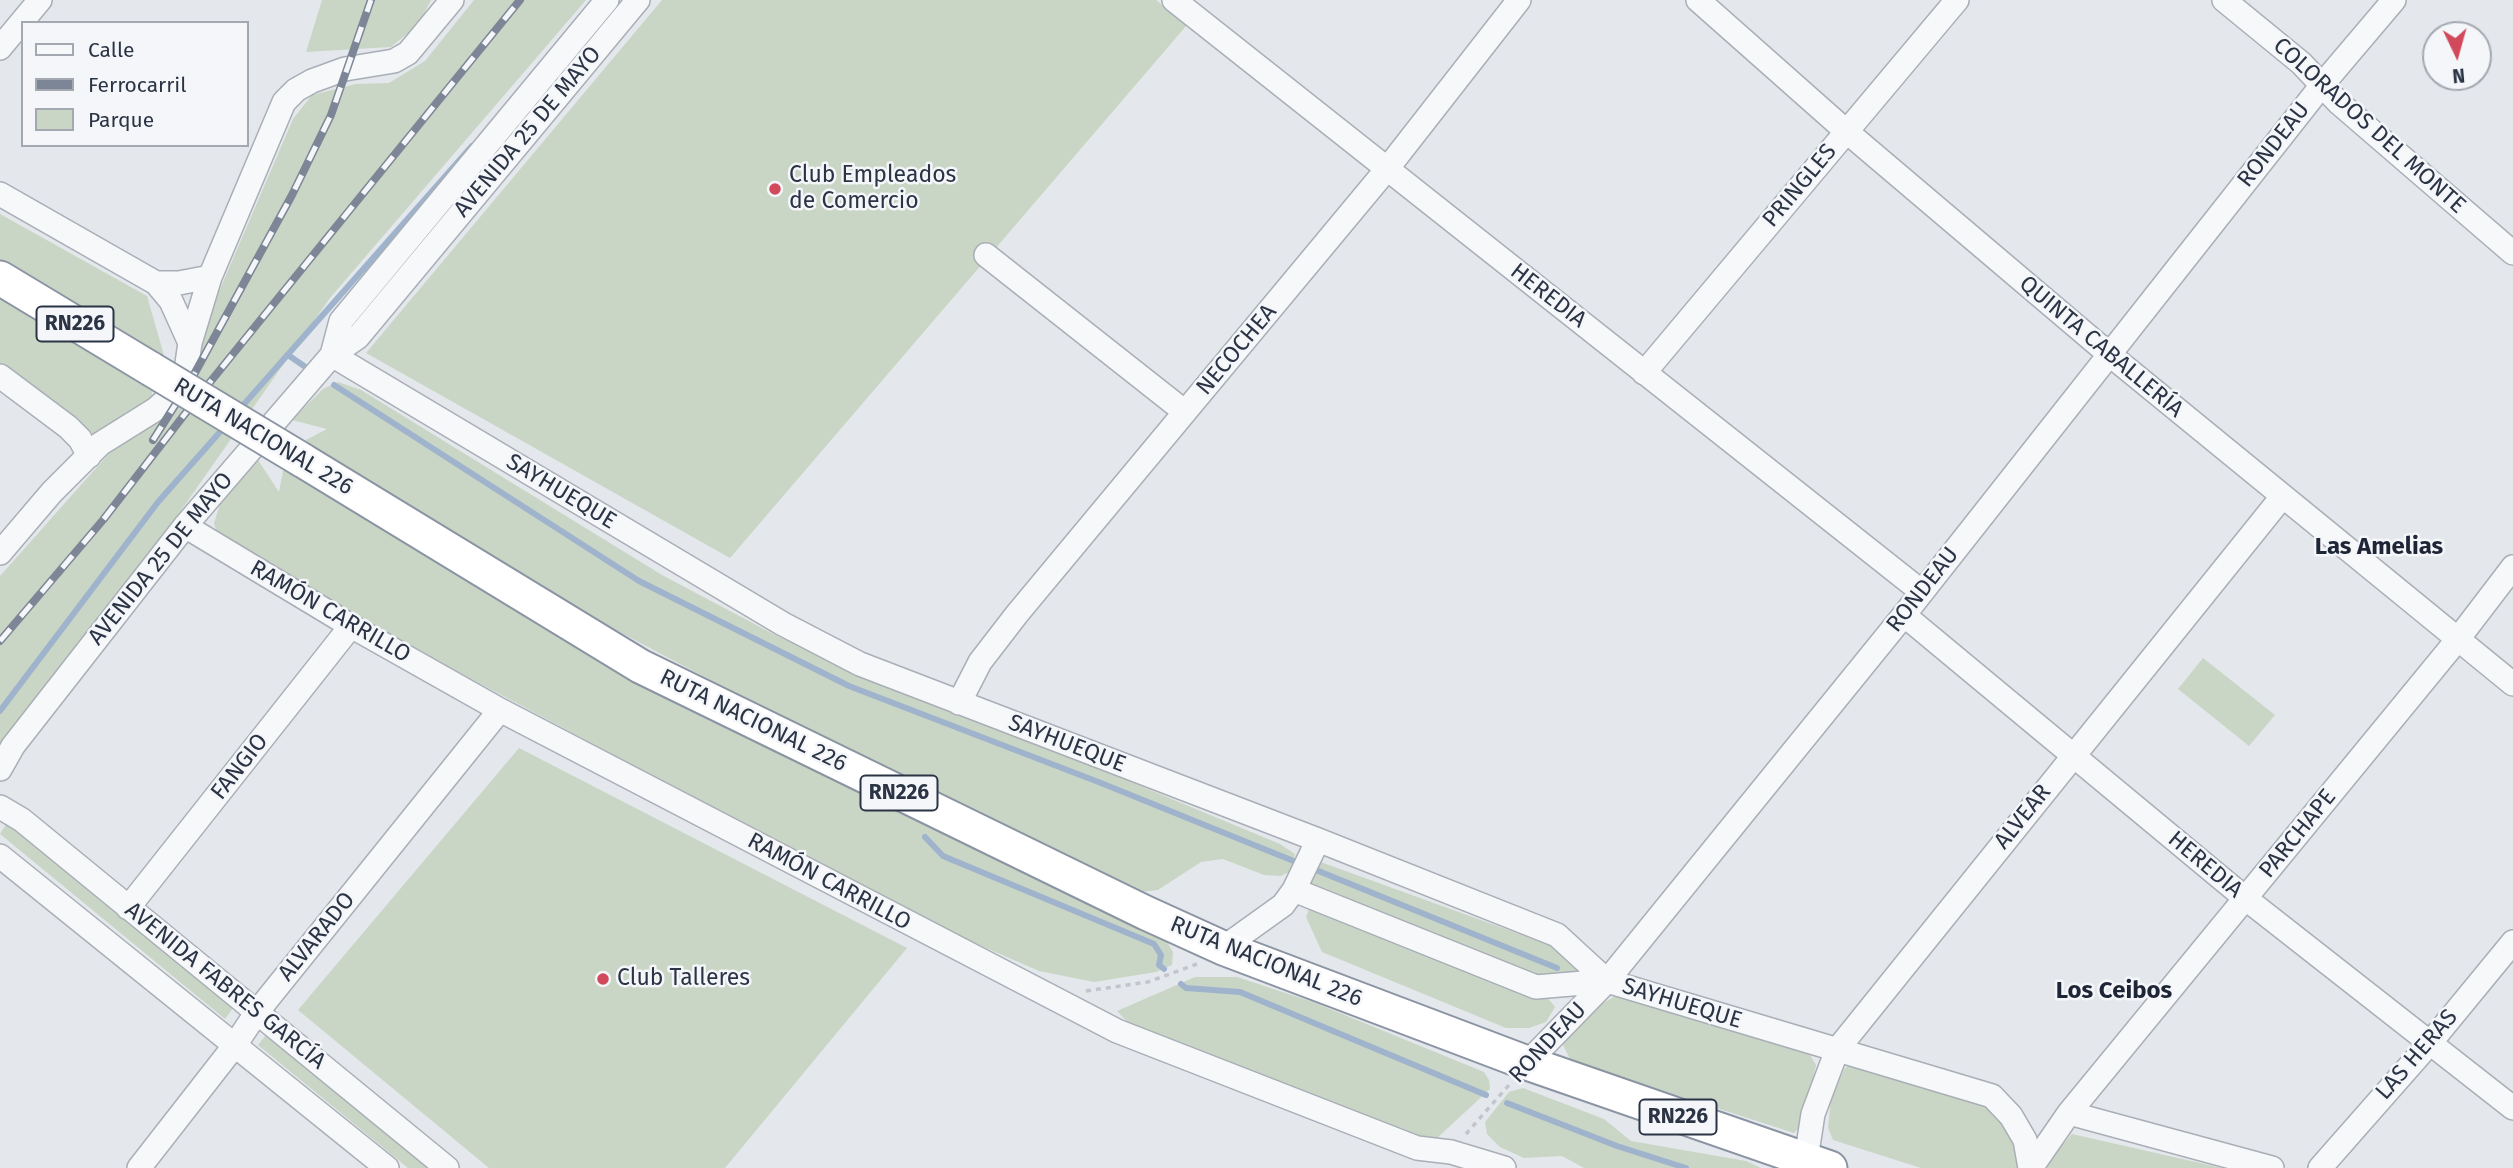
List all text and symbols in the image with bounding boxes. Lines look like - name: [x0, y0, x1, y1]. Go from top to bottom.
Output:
- legend: [21, 21, 248, 147]
- north arrow: [2422, 21, 2492, 91]
- street label: COLORADOS DEL MONTE: [2267, 32, 2471, 220]
- text: Calle: [88, 37, 134, 63]
- street label: AVENIDA 25 DE MAYO: [449, 41, 607, 223]
- text: Ferrocarril: [88, 72, 186, 98]
- street label: RONDEAU: [2232, 97, 2316, 193]
- text: Parque: [88, 107, 154, 133]
- street label: PRINGLES: [1757, 139, 1843, 233]
- place label: Club Empleados de Comercio: [789, 162, 956, 216]
- marker: Club Empleados de Comercio: [767, 181, 783, 197]
- street label: HEREDIA: [1504, 258, 1592, 334]
- street label: QUINTA CABALLERÍA: [2013, 270, 2189, 424]
- street label: NECOCHEA: [1191, 299, 1283, 401]
- road number: RN226: [36, 306, 114, 342]
- street label: RUTA NACIONAL 226: [168, 372, 358, 502]
- street label: SAYHUEQUE: [501, 448, 621, 536]
- street label: AVENIDA 25 DE MAYO: [83, 467, 239, 651]
- district label: Las Amelias: [2315, 533, 2443, 561]
- street label: RONDEAU: [1881, 542, 1965, 638]
- street label: RAMÓN CARRILLO: [245, 555, 415, 669]
- street label: RUTA NACIONAL 226: [655, 664, 851, 778]
- street label: SAYHUEQUE: [1004, 709, 1130, 779]
- street label: FANGIO: [206, 728, 274, 806]
- road number: RN226: [860, 776, 937, 810]
- street label: ALVEAR: [1989, 779, 2057, 855]
- street label: PARCHAPE: [2254, 784, 2342, 884]
- street label: HEREDIA: [2162, 826, 2248, 904]
- street label: RAMÓN CARRILLO: [743, 827, 915, 937]
- street label: ALVARADO: [273, 887, 361, 987]
- street label: AVENIDA FABRES GARCÍA: [119, 896, 331, 1076]
- street label: RUTA NACIONAL 226: [1166, 911, 1366, 1013]
- place label: Club Talleres: [617, 965, 750, 993]
- marker: Club Talleres: [595, 971, 611, 987]
- street label: SAYHUEQUE: [1619, 973, 1745, 1035]
- district label: Los Ceibos: [2056, 977, 2172, 1005]
- street label: RONDEAU: [1504, 997, 1592, 1089]
- street label: LAS HERAS: [2370, 1004, 2464, 1106]
- road number: RN226: [1640, 1100, 1716, 1134]

